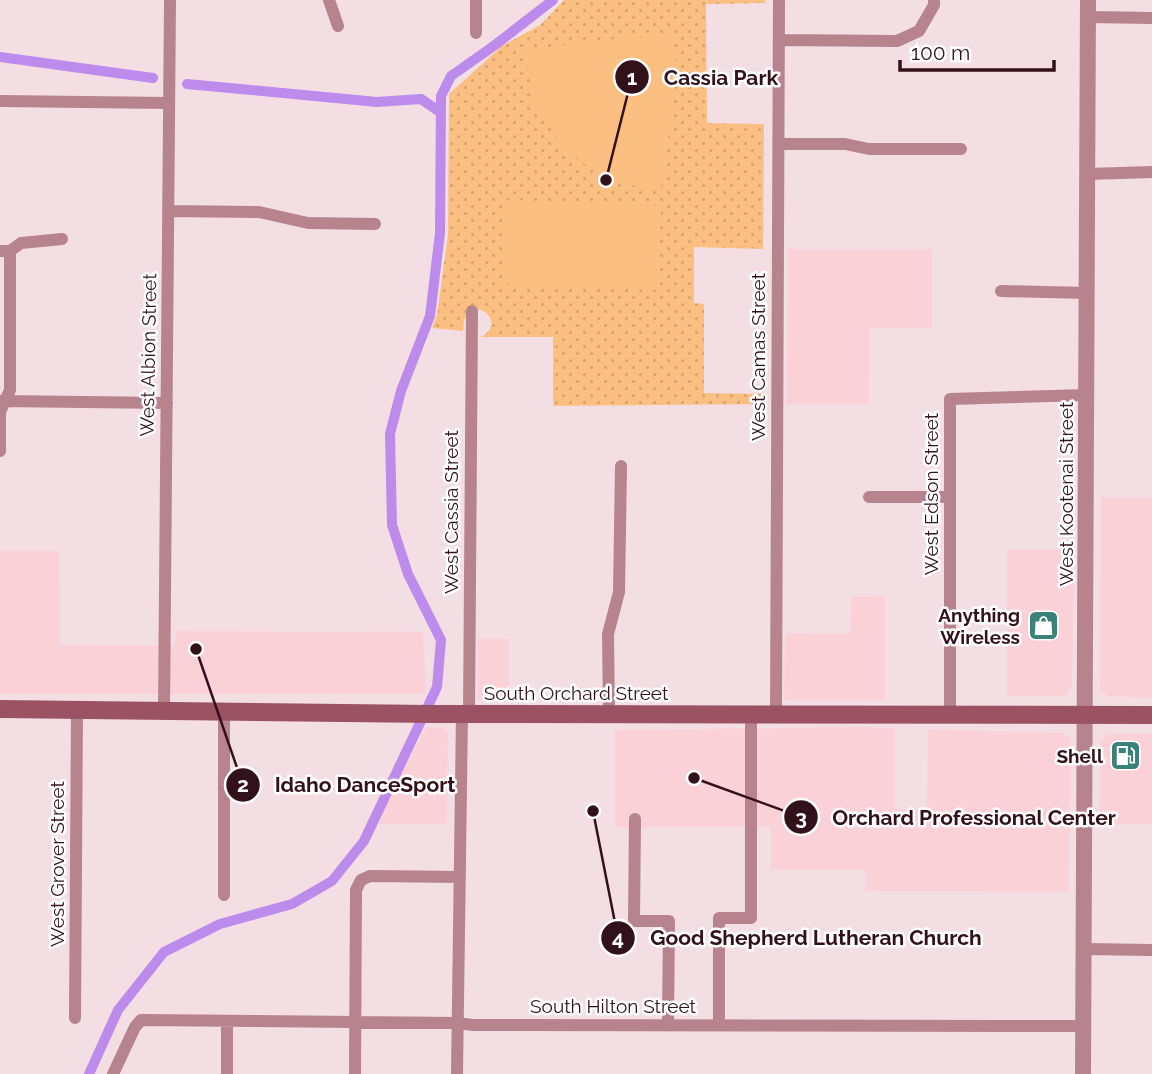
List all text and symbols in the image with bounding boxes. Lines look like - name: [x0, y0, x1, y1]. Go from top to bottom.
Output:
- scale bar: [900, 28, 1054, 72]
- text: 100 m: [911, 40, 970, 65]
- callout: Cassia Park: [615, 56, 792, 98]
- text: 1: [627, 65, 637, 90]
- text: Cassia Park: [664, 65, 779, 90]
- street label: West Camas Street: [747, 272, 769, 441]
- street label: West Albion Street: [136, 273, 160, 437]
- street label: West Kootenai Street: [1055, 401, 1077, 586]
- street label: West Edson Street: [920, 412, 942, 575]
- street label: West Cassia Street: [440, 429, 462, 594]
- place label: Anything Wireless: [938, 604, 1020, 648]
- shop icon: Anything Wireless: [1026, 609, 1060, 643]
- street label: South Orchard Street: [484, 682, 669, 704]
- fuel station icon: Shell: [1109, 739, 1143, 773]
- place label: Shell: [1056, 745, 1104, 767]
- callout: Idaho DanceSport: [226, 764, 470, 806]
- text: 2: [237, 772, 249, 797]
- text: Idaho DanceSport: [275, 772, 455, 797]
- street label: West Grover Street: [46, 780, 68, 947]
- callout: Orchard Professional Center: [783, 796, 1131, 838]
- text: 3: [795, 805, 807, 830]
- text: Orchard Professional Center: [832, 805, 1116, 830]
- callout: Good Shepherd Lutheran Church: [601, 917, 995, 959]
- text: 4: [612, 925, 624, 950]
- text: Good Shepherd Lutheran Church: [650, 925, 982, 950]
- street label: South Hilton Street: [530, 995, 697, 1017]

